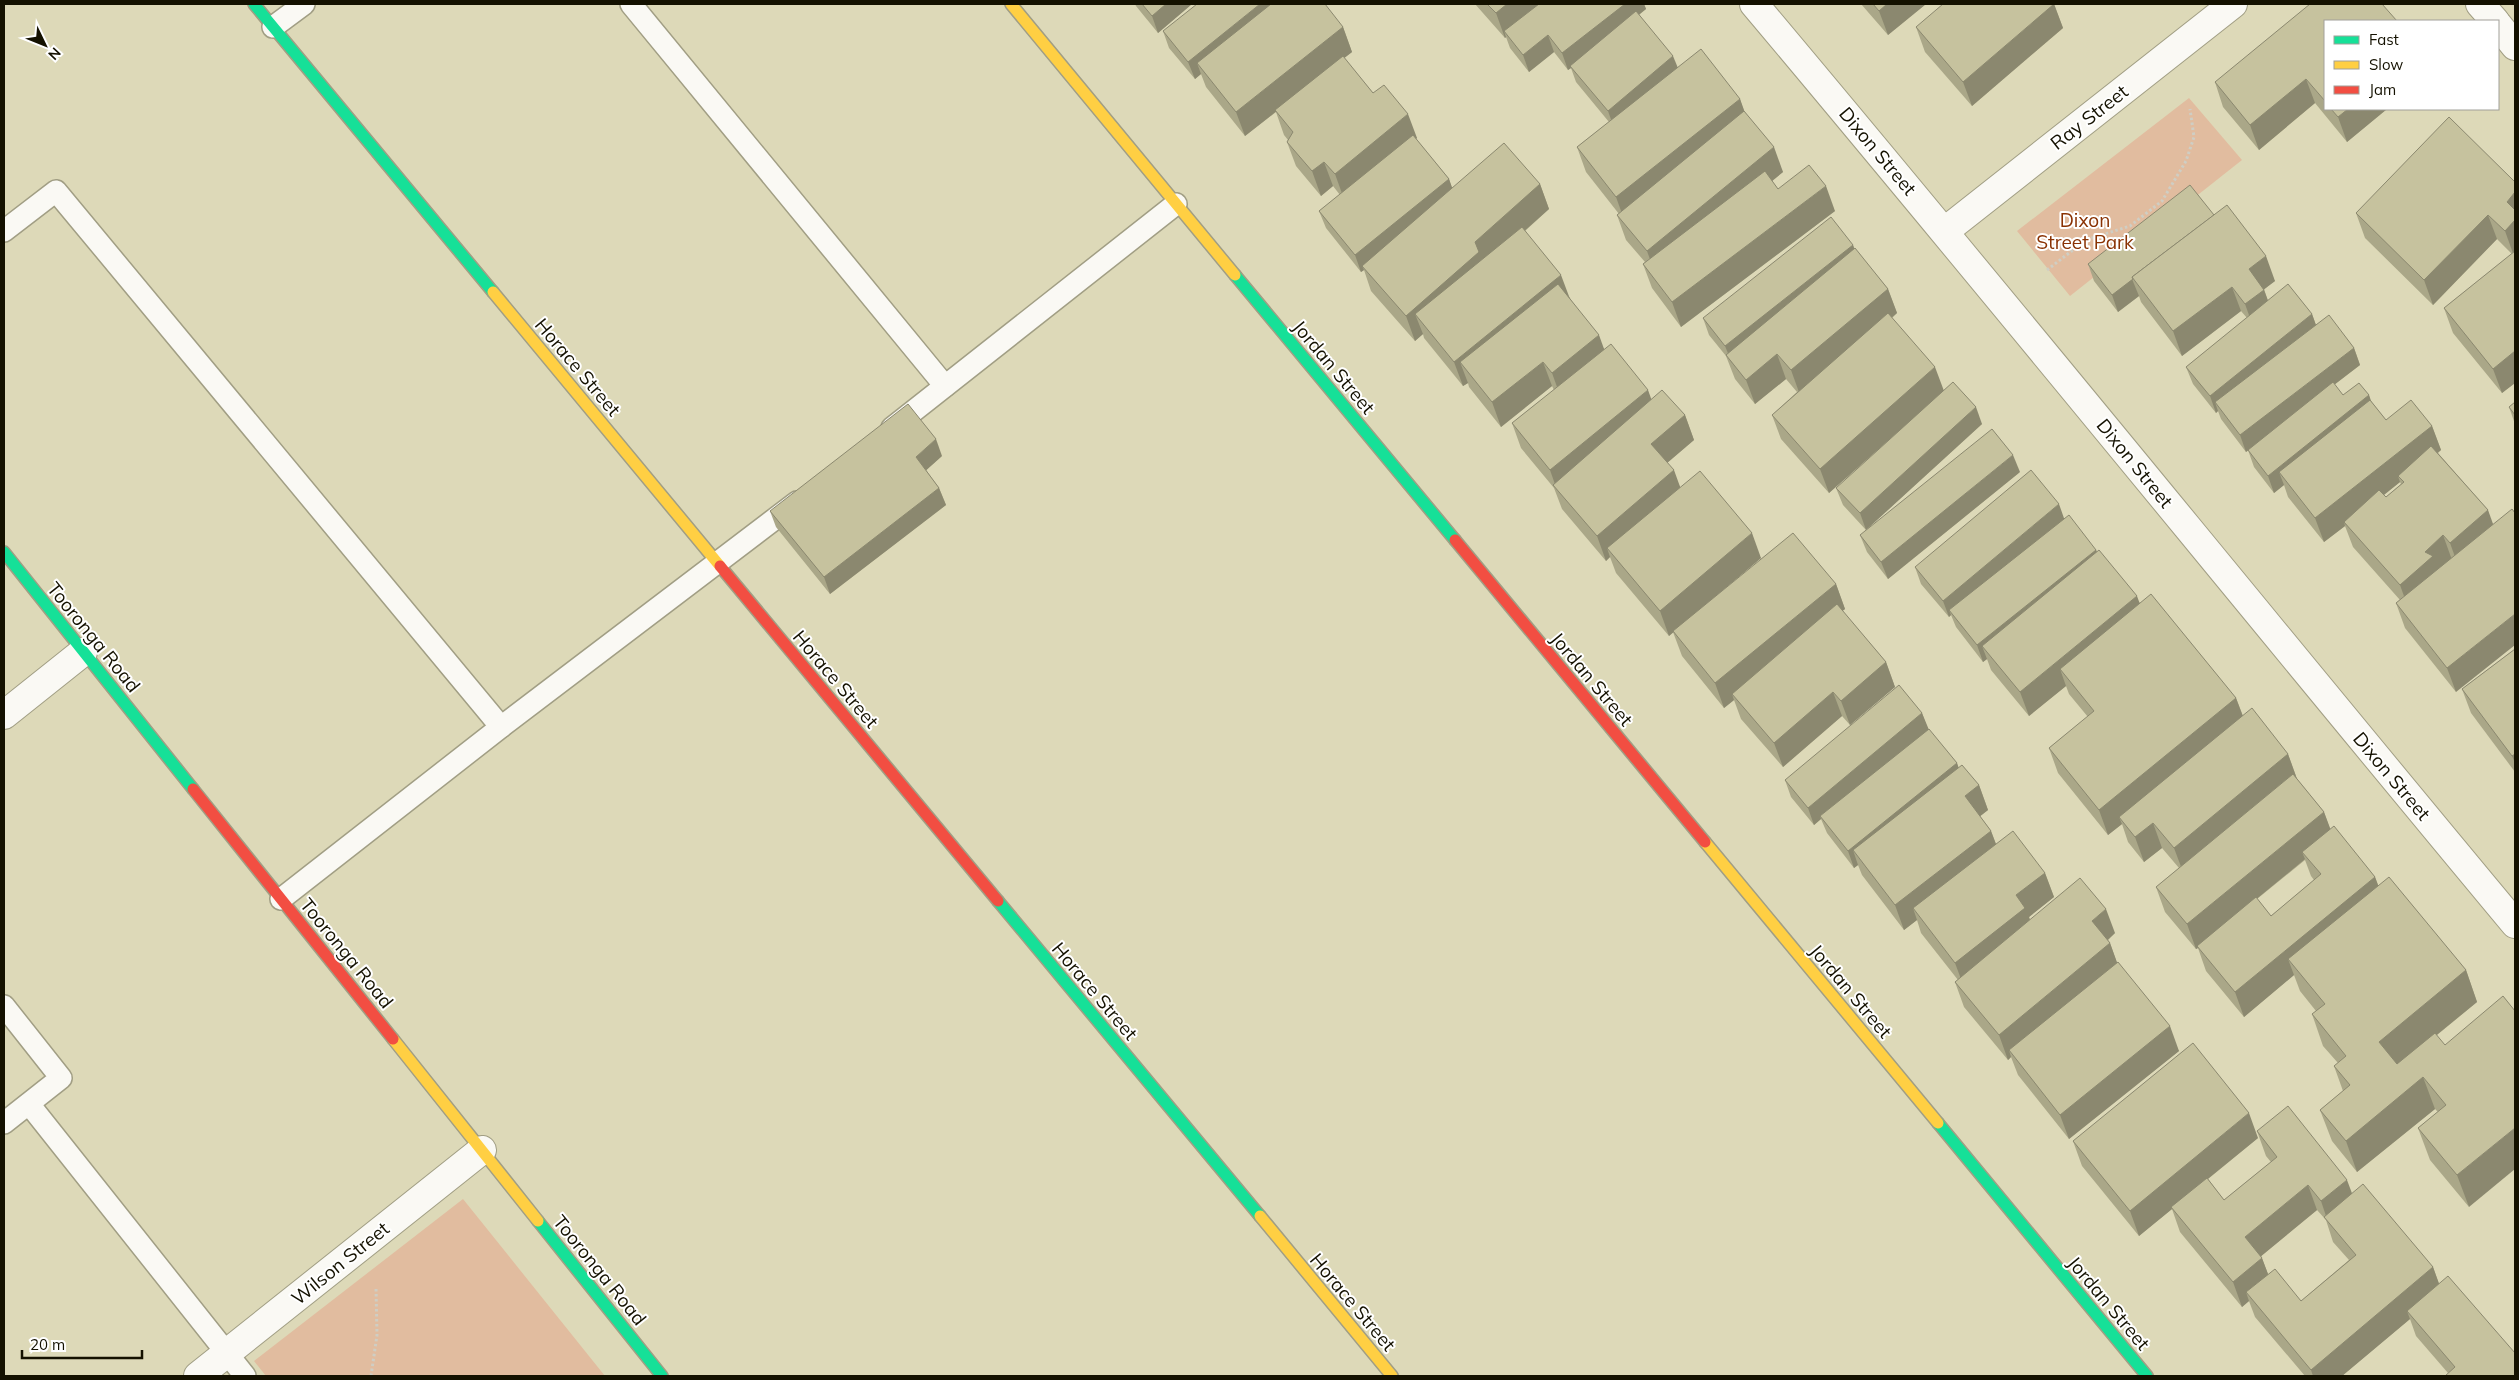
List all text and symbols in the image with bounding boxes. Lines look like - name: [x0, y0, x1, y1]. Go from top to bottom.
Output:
- north arrow: [20, 20, 70, 70]
- legend: [2324, 20, 2499, 110]
- text: Fast: [2369, 30, 2399, 49]
- text: N: [44, 44, 65, 64]
- text: Slow: [2369, 55, 2403, 74]
- street label: Ray Street: [2045, 79, 2133, 155]
- text: Jam: [2369, 80, 2396, 99]
- street label: Dixon Street: [1834, 102, 1922, 200]
- park label: Dixon Street Park: [2036, 208, 2134, 254]
- street label: Horace Street: [530, 313, 626, 421]
- street label: Jordan Street: [1288, 315, 1380, 419]
- street label: Dixon Street: [2092, 413, 2179, 513]
- street label: Tooronga Road: [42, 577, 146, 697]
- street label: Horace Street: [788, 625, 884, 733]
- street label: Jordan Street: [1546, 627, 1638, 731]
- street label: Dixon Street: [2348, 727, 2436, 825]
- street label: Tooronga Road: [295, 893, 399, 1013]
- street label: Horace Street: [1047, 937, 1143, 1045]
- street label: Jordan Street: [1805, 939, 1897, 1043]
- street label: Tooronga Road: [548, 1210, 652, 1330]
- street label: Wilson Street: [286, 1216, 394, 1310]
- street label: Horace Street: [1305, 1248, 1401, 1356]
- street label: Jordan Street: [2063, 1251, 2155, 1355]
- scale bar: [22, 1328, 142, 1360]
- text: 20 m: [30, 1335, 65, 1354]

